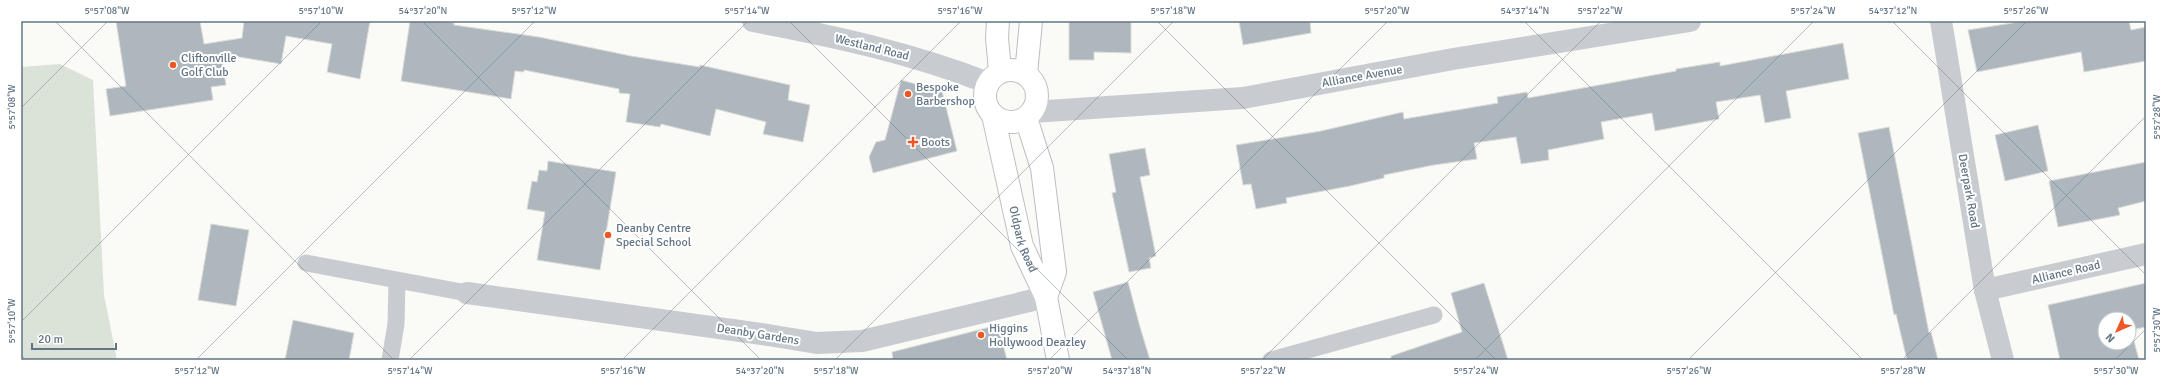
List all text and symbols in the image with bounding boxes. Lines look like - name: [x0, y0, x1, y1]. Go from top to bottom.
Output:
- text: 5°57'08"W: [84, 5, 130, 17]
- text: 5°57'10"W: [298, 5, 344, 17]
- text: 54°37'20"N: [399, 5, 447, 17]
- text: 5°57'12"W: [511, 5, 557, 17]
- text: 5°57'14"W: [724, 5, 770, 17]
- text: 5°57'16"W: [937, 5, 983, 17]
- text: 5°57'18"W: [1150, 5, 1196, 17]
- text: 5°57'20"W: [1364, 5, 1410, 17]
- text: 54°37'14"N: [1501, 5, 1549, 17]
- text: 5°57'22"W: [1577, 5, 1623, 17]
- text: 5°57'24"W: [1790, 5, 1836, 17]
- text: 54°37'12"N: [1869, 5, 1917, 17]
- text: 5°57'26"W: [2003, 5, 2049, 17]
- street label: Westland Road: [833, 31, 911, 64]
- place label: Cliftonville Golf Club: [181, 51, 237, 80]
- marker: Cliftonville Golf Club: [168, 60, 178, 70]
- street label: Alliance Avenue: [1321, 62, 1404, 91]
- place label: Bespoke Barbershop: [916, 80, 975, 109]
- text: 5°57'08"W: [6, 84, 18, 130]
- marker: Bespoke Barbershop: [903, 89, 913, 99]
- text: 5°57'28"W: [2151, 94, 2163, 140]
- place label: Boots: [921, 135, 950, 150]
- marker: Boots: [908, 137, 918, 147]
- street label: Deerpark Road: [1955, 153, 1982, 230]
- street label: Oldpark Road: [1005, 205, 1040, 275]
- place label: Deanby Centre Special School: [616, 221, 692, 250]
- marker: Deanby Centre Special School: [603, 230, 613, 240]
- street label: Alliance Road: [2030, 257, 2102, 288]
- text: 5°57'10"W: [6, 298, 18, 344]
- text: 5°57'30"W: [2151, 307, 2163, 353]
- north arrow: [2097, 311, 2137, 351]
- street label: Deanby Gardens: [716, 321, 800, 348]
- place label: Higgins Hollywood Deazley: [989, 321, 1086, 350]
- scale bar: [32, 325, 116, 351]
- marker: Higgins Hollywood Deazley: [976, 330, 986, 340]
- text: N: [2103, 330, 2118, 345]
- text: 20 m: [38, 332, 63, 347]
- text: 5°57'12"W: [174, 365, 220, 377]
- text: 5°57'14"W: [387, 365, 433, 377]
- text: 5°57'16"W: [600, 365, 646, 377]
- text: 54°37'20"N: [736, 365, 784, 377]
- text: 5°57'18"W: [813, 365, 859, 377]
- text: 5°57'20"W: [1027, 365, 1073, 377]
- text: 54°37'18"N: [1103, 365, 1151, 377]
- text: 5°57'22"W: [1240, 365, 1286, 377]
- text: 5°57'24"W: [1453, 365, 1499, 377]
- text: 5°57'26"W: [1666, 365, 1712, 377]
- text: 5°57'28"W: [1880, 365, 1926, 377]
- text: 5°57'30"W: [2093, 365, 2139, 377]

